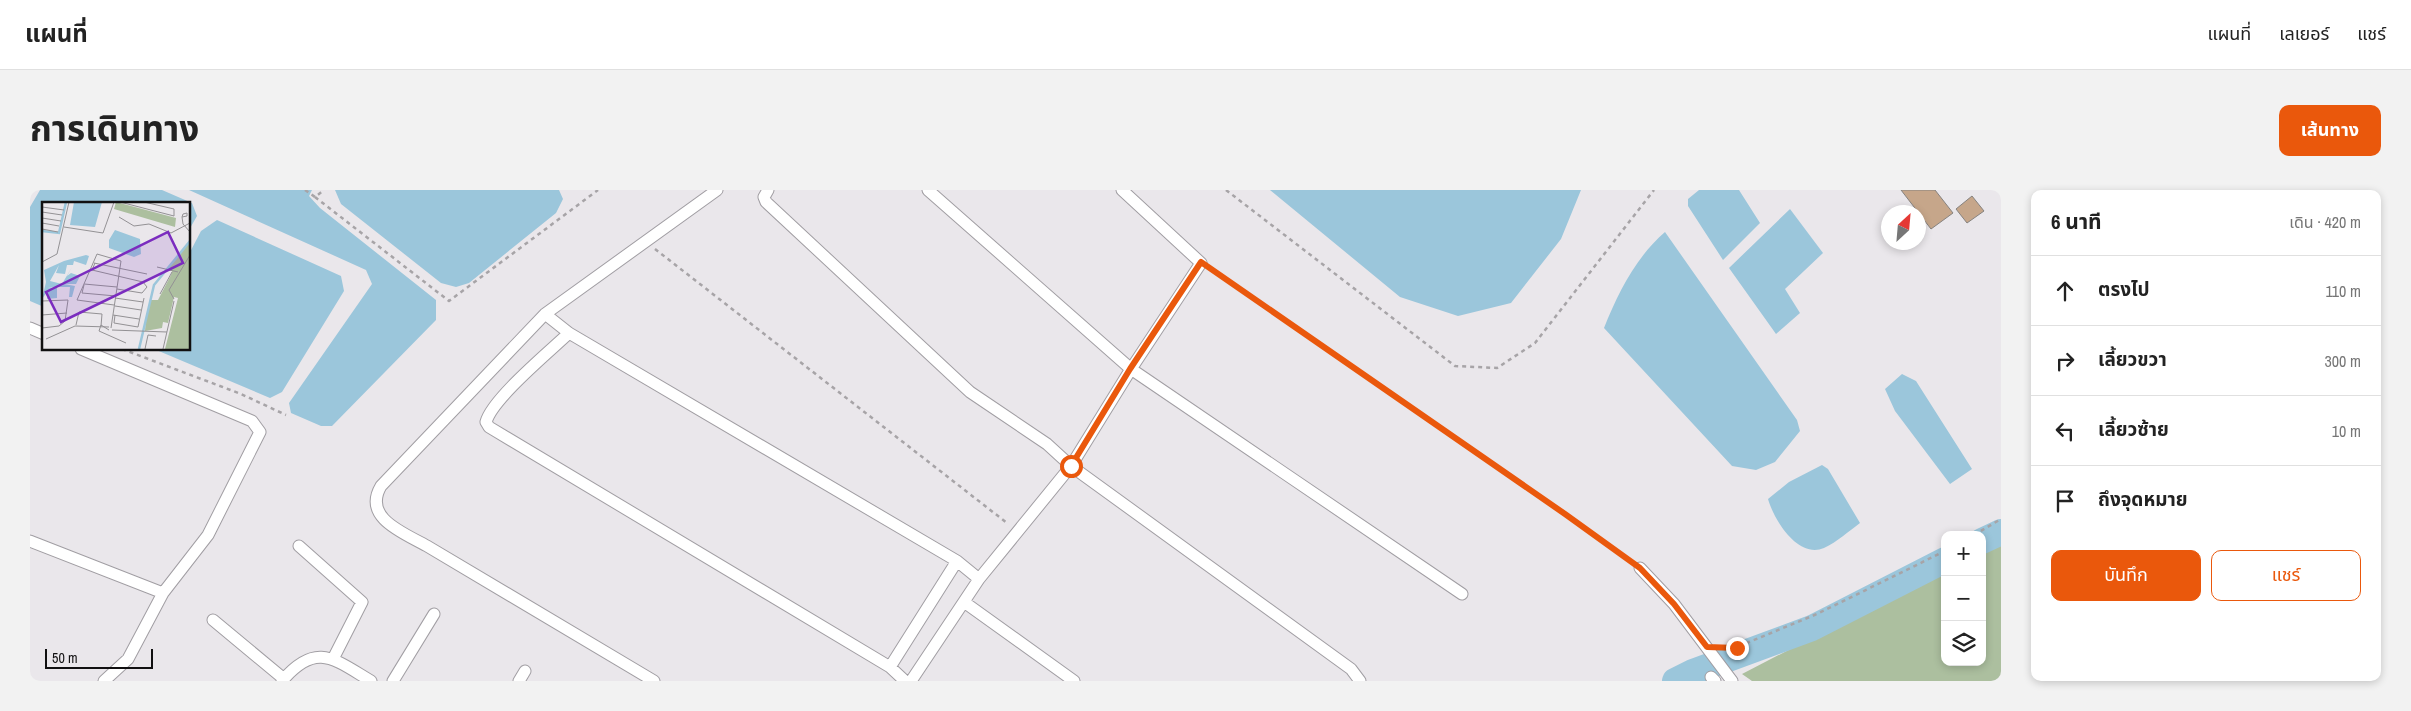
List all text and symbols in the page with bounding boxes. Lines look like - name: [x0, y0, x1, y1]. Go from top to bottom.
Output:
- text: แผนที่: [25, 17, 88, 49]
- text: แผนที่: [2207, 21, 2251, 46]
- text: เลเยอร์: [2279, 21, 2329, 46]
- text: แชร์: [2357, 21, 2386, 46]
- text: การเดินทาง: [30, 105, 199, 152]
- button: เส้นทาง: [2279, 105, 2381, 156]
- inset map: [42, 202, 190, 350]
- north arrow: [1881, 205, 1926, 250]
- text: 6 นาที: [2051, 207, 2102, 236]
- text: เดิน · 420 m: [2289, 211, 2361, 233]
- text: ตรงไป: [2098, 276, 2150, 302]
- icon: ahead: [2051, 277, 2079, 305]
- text: 110 m: [2325, 280, 2361, 302]
- text: เลี้ยวขวา: [2098, 346, 2167, 372]
- icon: right: [2051, 347, 2079, 375]
- text: 300 m: [2325, 350, 2361, 372]
- text: เลี้ยวซ้าย: [2098, 416, 2169, 442]
- icon: left: [2051, 417, 2079, 445]
- text: 10 m: [2332, 420, 2361, 442]
- route start: [1060, 455, 1083, 478]
- text: ถึงจุดหมาย: [2098, 486, 2188, 512]
- icon: arrive: [2051, 487, 2079, 515]
- map controls: [1941, 531, 1986, 666]
- button: +: [1941, 531, 1986, 576]
- button: บันทึก: [2051, 550, 2201, 601]
- button: แชร์: [2211, 550, 2361, 601]
- button: −: [1941, 576, 1986, 621]
- button: layers: [1941, 621, 1986, 666]
- route end: [1726, 637, 1749, 660]
- scale bar: [45, 646, 152, 669]
- text: 50 m: [52, 649, 78, 667]

